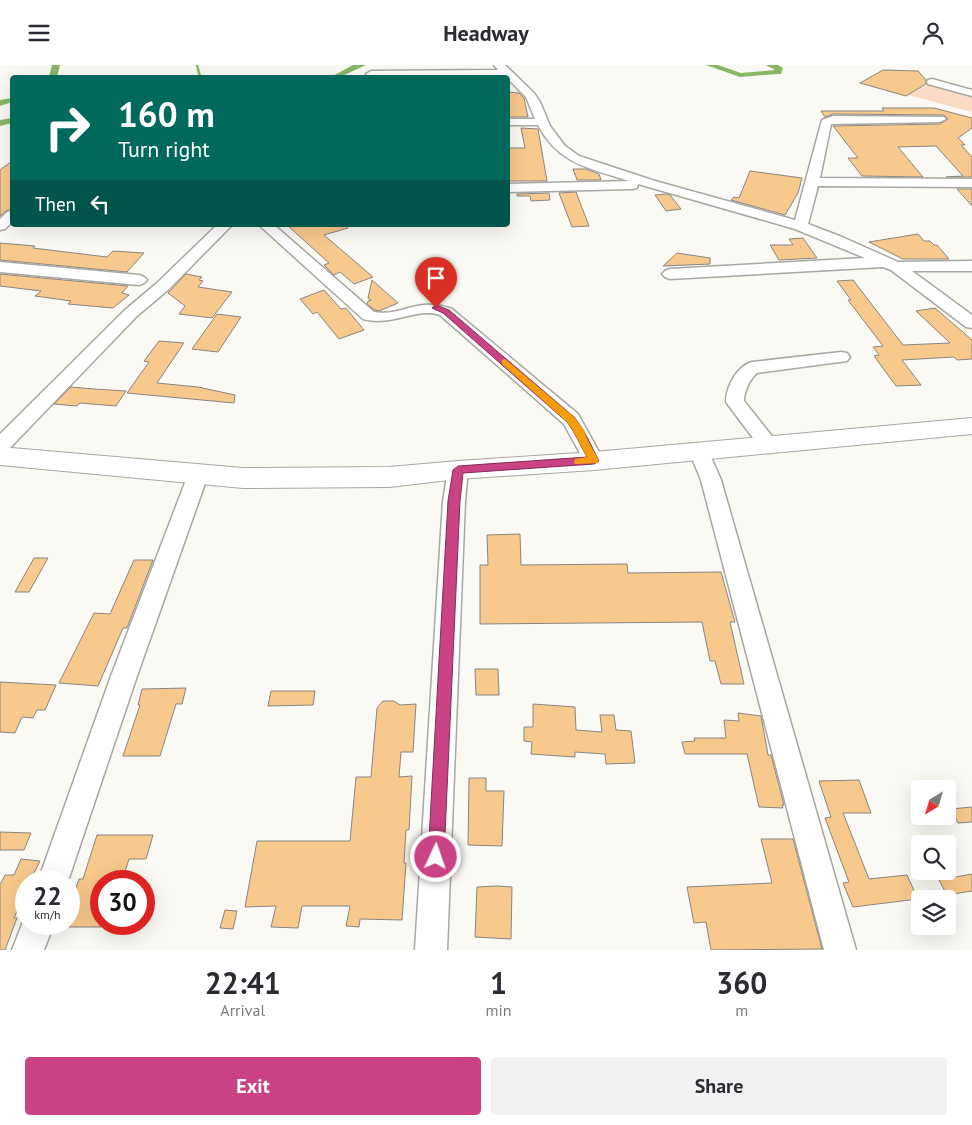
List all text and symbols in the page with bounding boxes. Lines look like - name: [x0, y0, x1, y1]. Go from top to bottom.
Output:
- icon: menu: [25, 19, 53, 47]
- text: Headway: [443, 19, 529, 47]
- icon: person: [919, 19, 947, 47]
- text: 160 m: [118, 91, 215, 137]
- icon: right: [35, 95, 100, 160]
- text: Turn right: [118, 135, 210, 163]
- icon: left: [86, 190, 114, 218]
- text: Then: [35, 192, 76, 216]
- pin: [415, 257, 457, 308]
- icon: arrive: [422, 264, 450, 292]
- north arrow: [911, 780, 956, 825]
- map controls: [911, 780, 956, 935]
- position arrow: [409, 830, 461, 882]
- button: search: [911, 835, 956, 880]
- speed limit sign: 30: [90, 870, 155, 935]
- text: 22: [33, 880, 62, 912]
- button: layers: [911, 890, 956, 935]
- text: km/h: [34, 907, 61, 922]
- text: 22:41: [205, 963, 281, 1002]
- text: 1: [490, 963, 507, 1002]
- text: 360: [716, 963, 767, 1002]
- text: Arrival: [220, 1000, 265, 1020]
- text: min: [486, 1000, 512, 1020]
- text: m: [735, 1000, 748, 1020]
- button: Exit: [25, 1057, 481, 1115]
- button: Share: [491, 1057, 947, 1115]

